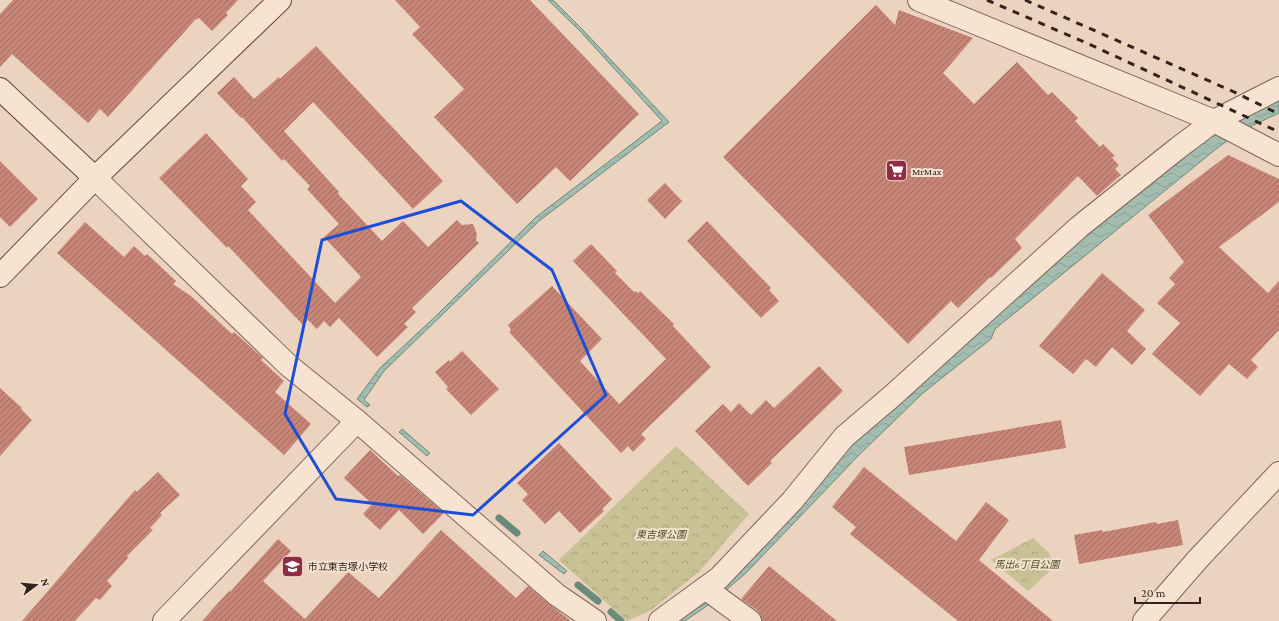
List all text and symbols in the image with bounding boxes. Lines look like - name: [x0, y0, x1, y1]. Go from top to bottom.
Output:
- supermarket icon: MrMax: [883, 158, 909, 184]
- place label: MrMax: [912, 166, 942, 177]
- park label: 東吉塚公園: [636, 529, 688, 540]
- school or university icon: 市立東吉塚小学校: [279, 553, 305, 579]
- park label: 馬出6丁目公園: [994, 559, 1062, 570]
- place label: 市立東吉塚小学校: [308, 561, 388, 572]
- north arrow: [16, 565, 56, 605]
- text: N: [39, 577, 53, 588]
- scale bar: [1135, 579, 1200, 605]
- text: 20 m: [1141, 586, 1166, 600]

